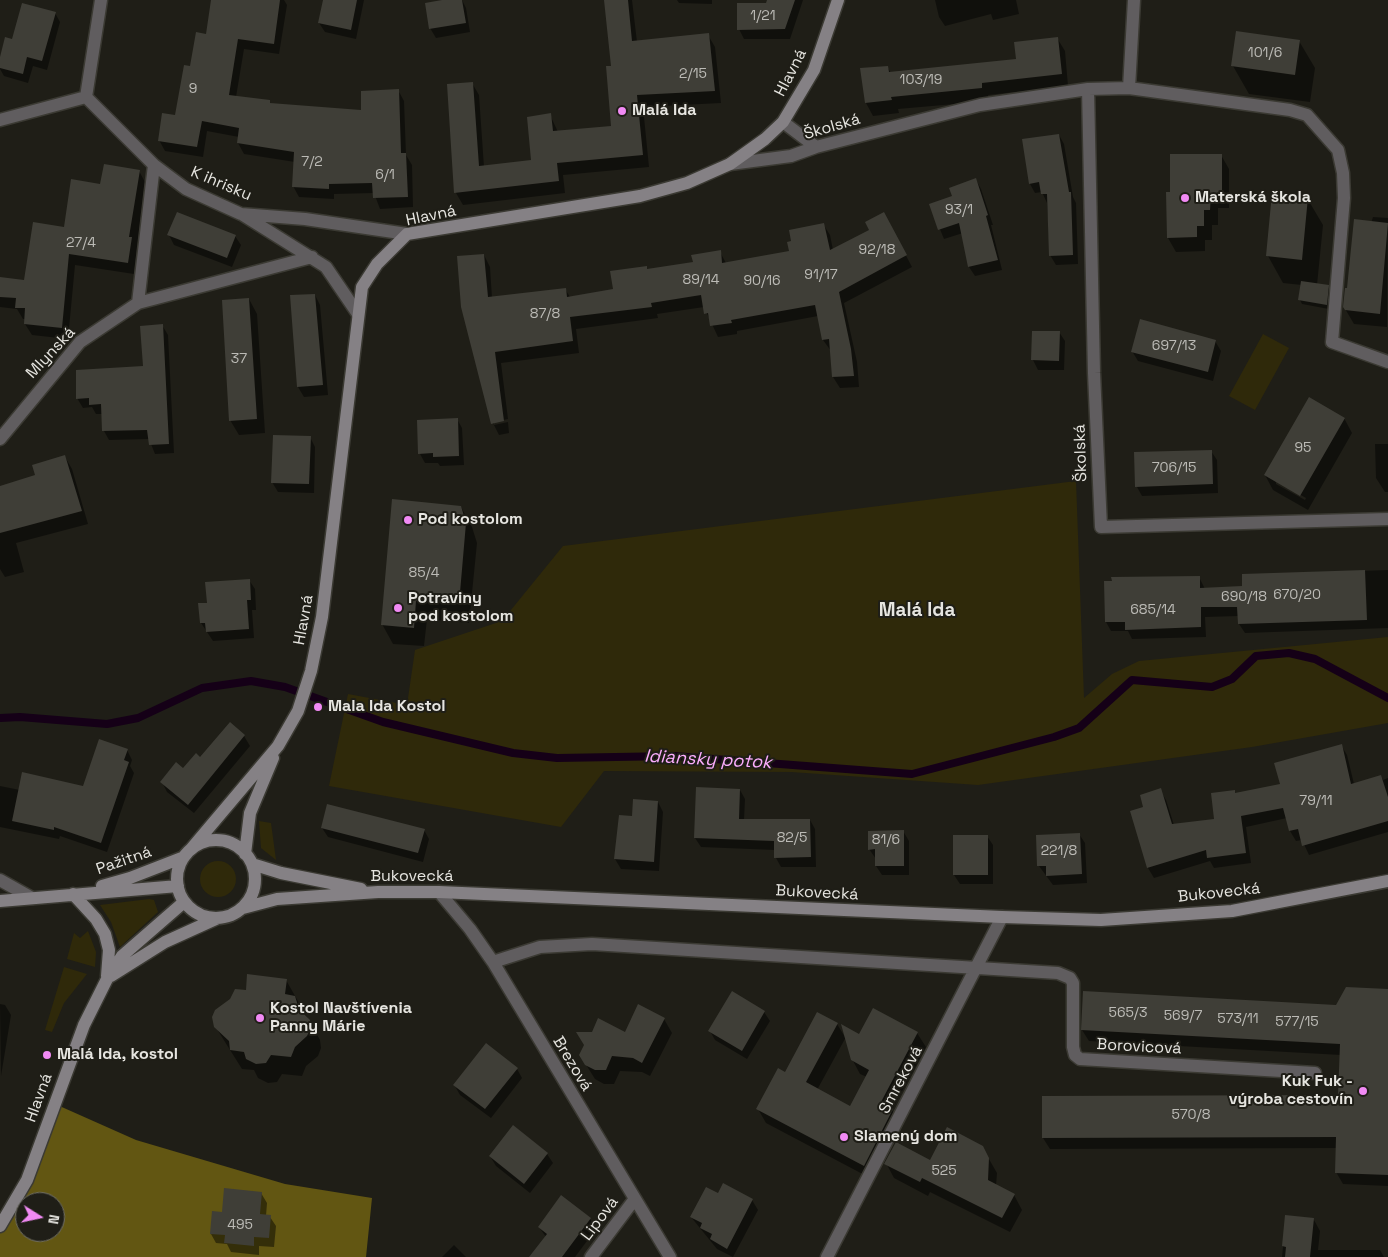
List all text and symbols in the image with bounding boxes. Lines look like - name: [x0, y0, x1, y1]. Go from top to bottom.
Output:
- house number: 1/21: [750, 8, 776, 24]
- house number: 101/6: [1248, 45, 1282, 61]
- street label: Hlavná: [771, 46, 811, 100]
- house number: 2/15: [679, 66, 707, 82]
- house number: 103/19: [900, 72, 942, 88]
- house number: 9: [189, 81, 197, 97]
- place label: Malá Ida: [632, 101, 697, 121]
- marker: Malá Ida: [616, 105, 628, 117]
- street label: Školská: [802, 110, 862, 144]
- house number: 7/2: [301, 154, 323, 170]
- street label: K ihrisku: [188, 163, 254, 205]
- house number: 6/1: [375, 167, 395, 183]
- place label: Materská škola: [1195, 188, 1311, 208]
- marker: Materská škola: [1179, 192, 1191, 204]
- street label: Hlavná: [404, 201, 458, 231]
- house number: 93/1: [945, 202, 973, 218]
- house number: 27/4: [66, 235, 96, 251]
- house number: 92/18: [859, 242, 895, 258]
- house number: 91/17: [804, 267, 838, 283]
- house number: 89/14: [682, 272, 720, 288]
- house number: 90/16: [743, 273, 781, 289]
- house number: 87/8: [530, 306, 560, 322]
- street label: Mlynská: [22, 323, 80, 383]
- house number: 697/13: [1152, 338, 1196, 354]
- house number: 37: [231, 351, 247, 367]
- street label: Školská: [1070, 424, 1092, 482]
- house number: 95: [1295, 440, 1311, 456]
- house number: 706/15: [1152, 460, 1196, 476]
- place label: Pod kostolom: [418, 510, 523, 530]
- marker: Pod kostolom: [402, 514, 414, 526]
- house number: 85/4: [408, 565, 440, 581]
- house number: 670/20: [1273, 587, 1321, 603]
- place label: Potraviny pod kostolom: [408, 589, 513, 627]
- house number: 690/18: [1221, 589, 1267, 605]
- street label: Hlavná: [290, 593, 318, 647]
- district label: Malá Ida: [879, 600, 955, 622]
- marker: Potraviny pod kostolom: [392, 602, 404, 614]
- house number: 685/14: [1130, 602, 1176, 618]
- place label: Mala Ida Kostol: [328, 697, 446, 717]
- marker: Mala Ida Kostol: [312, 701, 324, 713]
- water label: Idiansky potok: [644, 746, 772, 774]
- house number: 79/11: [1299, 793, 1333, 809]
- house number: 82/5: [777, 830, 807, 846]
- house number: 81/6: [872, 832, 900, 848]
- street label: Pažitná: [94, 843, 154, 879]
- house number: 221/8: [1041, 843, 1077, 859]
- street label: Bukovecká: [370, 867, 454, 887]
- street label: Bukovecká: [1177, 879, 1261, 907]
- street label: Bukovecká: [775, 881, 859, 905]
- place label: Kostol Navštívenia Panny Márie: [270, 999, 412, 1037]
- house number: 565/3: [1109, 1005, 1147, 1021]
- house number: 569/7: [1164, 1008, 1202, 1024]
- house number: 573/11: [1217, 1011, 1259, 1027]
- marker: Kostol Navštívenia Panny Márie: [254, 1012, 266, 1024]
- house number: 577/15: [1275, 1014, 1319, 1030]
- street label: Brezová: [548, 1033, 596, 1095]
- street label: Borovicová: [1096, 1035, 1182, 1059]
- street label: Smreková: [875, 1043, 927, 1117]
- place label: Malá Ida, kostol: [57, 1045, 178, 1065]
- marker: Malá Ida, kostol: [41, 1049, 53, 1061]
- street label: Hlavná: [21, 1071, 57, 1125]
- place label: Kuk Fuk - výroba cestovín: [1229, 1072, 1353, 1110]
- marker: Kuk Fuk - výroba cestovín: [1357, 1085, 1369, 1097]
- house number: 570/8: [1172, 1107, 1210, 1123]
- place label: Slamený dom: [854, 1127, 957, 1147]
- marker: Slamený dom: [838, 1131, 850, 1143]
- house number: 525: [931, 1163, 957, 1179]
- north arrow: [15, 1192, 65, 1242]
- street label: Lipová: [577, 1193, 623, 1245]
- text: N: [44, 1213, 63, 1226]
- house number: 495: [227, 1217, 253, 1233]

